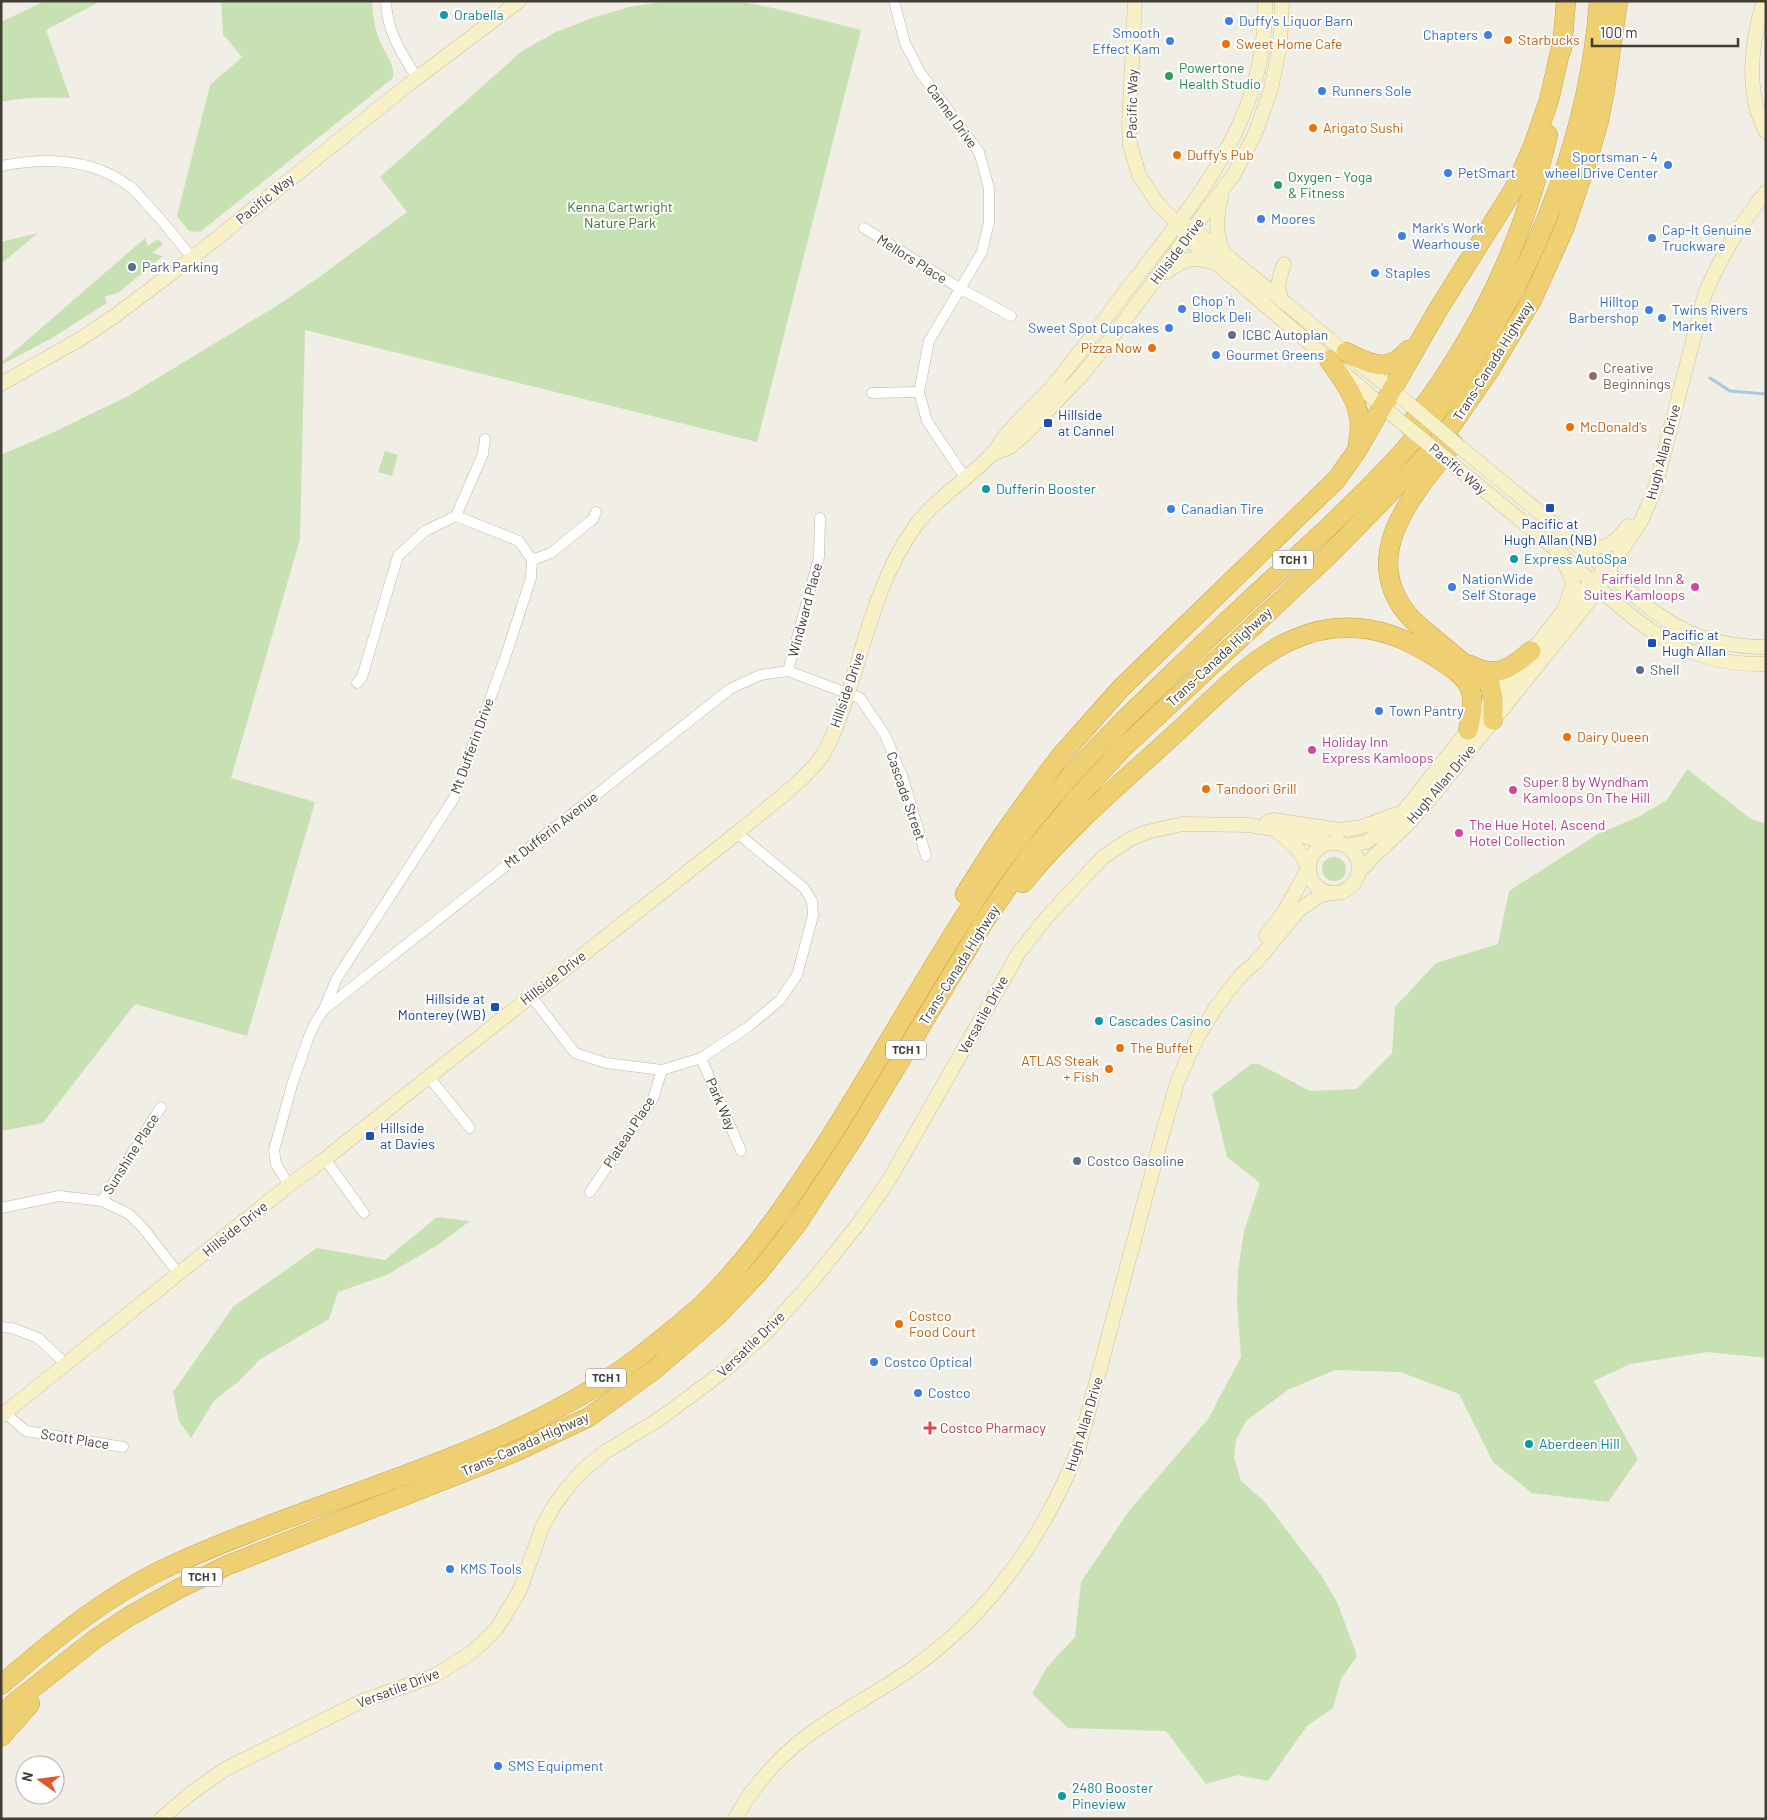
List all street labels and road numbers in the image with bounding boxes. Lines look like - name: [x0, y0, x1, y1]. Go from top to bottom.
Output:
- street label: Pacific Way: [1122, 68, 1141, 139]
- street label: Cannel Drive: [923, 80, 981, 151]
- street label: Pacific Way: [232, 170, 298, 227]
- street label: Hillside Drive: [1146, 214, 1207, 287]
- street label: Mellors Place: [874, 230, 950, 287]
- street label: Trans-Canada Highway: [1449, 297, 1537, 424]
- street label: Hugh Allan Drive: [1642, 402, 1683, 501]
- street label: Pacific Way: [1426, 440, 1491, 498]
- road number: TCH 1: [1273, 550, 1313, 570]
- street label: Windward Place: [784, 561, 825, 659]
- street label: Trans-Canada Highway: [1162, 603, 1275, 710]
- street label: Hillside Drive: [826, 650, 867, 730]
- street label: Mt Dufferin Drive: [446, 696, 497, 796]
- street label: Hugh Allan Drive: [1403, 741, 1479, 827]
- street label: Cascade Street: [883, 749, 930, 843]
- street label: Mt Dufferin Avenue: [500, 788, 601, 871]
- street label: Trans-Canada Highway: [915, 901, 1003, 1028]
- street label: Hillside Drive: [516, 947, 589, 1008]
- street label: Versatile Drive: [954, 972, 1011, 1057]
- road number: TCH 1: [886, 1040, 926, 1060]
- street label: Park Way: [703, 1075, 740, 1133]
- street label: Plateau Place: [599, 1093, 658, 1171]
- street label: Sunshine Place: [99, 1110, 162, 1197]
- street label: Hillside Drive: [199, 1197, 271, 1260]
- street label: Versatile Drive: [713, 1307, 788, 1380]
- road number: TCH 1: [586, 1369, 626, 1388]
- street label: Hugh Allan Drive: [1061, 1374, 1106, 1473]
- street label: Trans-Canada Highway: [458, 1407, 592, 1479]
- street label: Scott Place: [40, 1425, 111, 1452]
- road number: TCH 1: [182, 1568, 222, 1586]
- street label: Versatile Drive: [354, 1664, 442, 1711]

